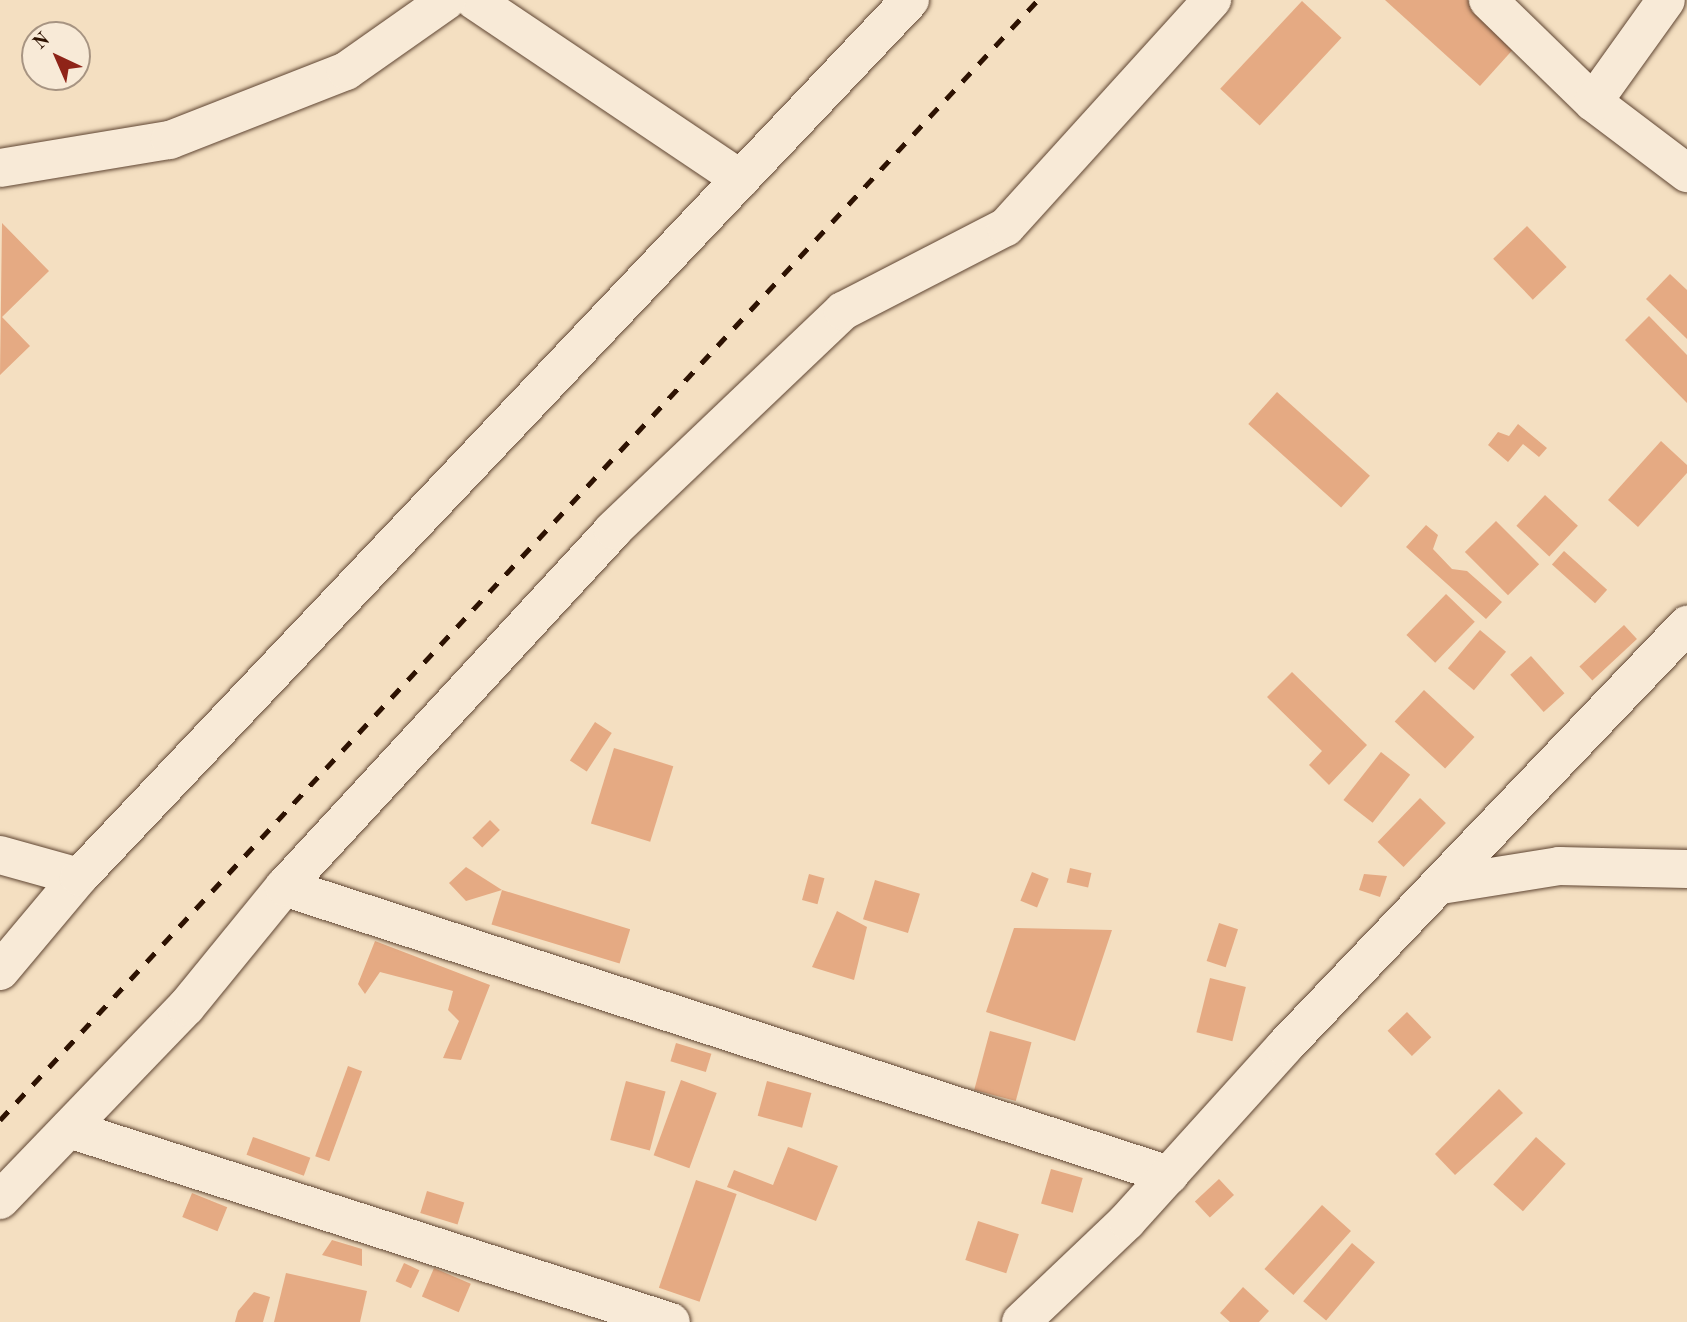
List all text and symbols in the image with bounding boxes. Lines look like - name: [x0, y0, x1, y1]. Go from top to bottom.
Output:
- north arrow: [21, 21, 91, 91]
- text: N: [31, 30, 54, 54]

